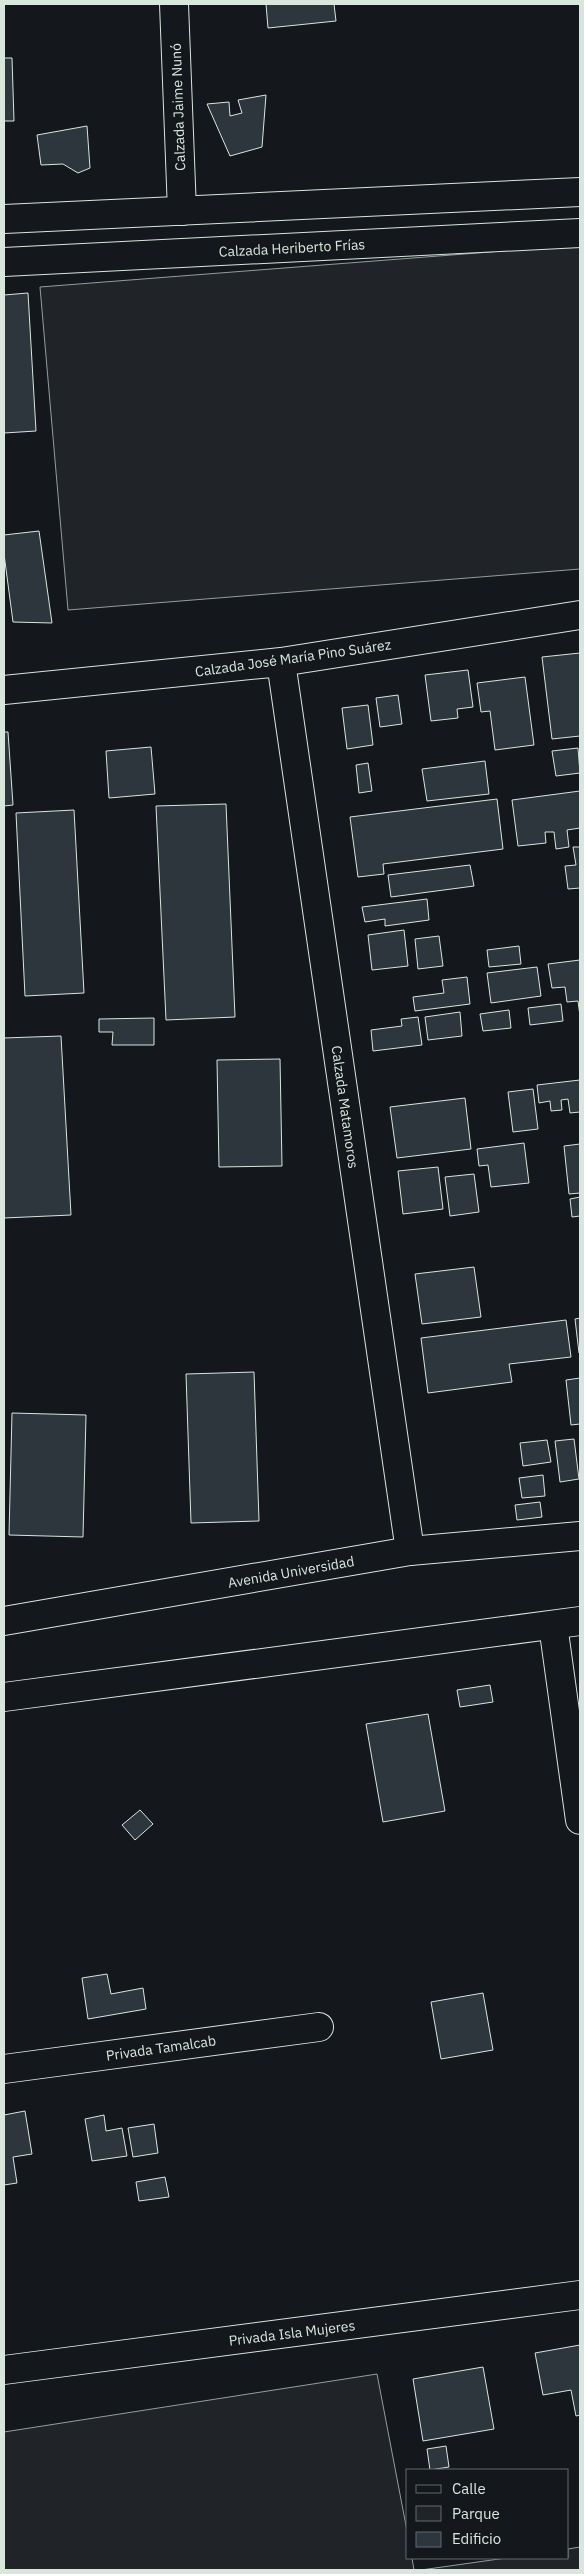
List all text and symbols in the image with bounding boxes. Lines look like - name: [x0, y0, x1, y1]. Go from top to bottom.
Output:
- street label: Calzada Jaime Nunó: [167, 43, 189, 171]
- street label: Calzada Heriberto Frías: [218, 235, 366, 261]
- street label: Calzada José María Pino Suárez: [194, 635, 393, 681]
- street label: Calzada Matamoros: [327, 1044, 363, 1170]
- street label: Avenida Universidad: [226, 1552, 356, 1592]
- street label: Privada Tamalcab: [105, 2031, 217, 2065]
- street label: Privada Isla Mujeres: [228, 2316, 356, 2350]
- legend: [406, 2469, 569, 2559]
- text: Calle: [452, 2479, 486, 2498]
- text: Parque: [452, 2504, 500, 2523]
- text: Edificio: [452, 2529, 501, 2548]

